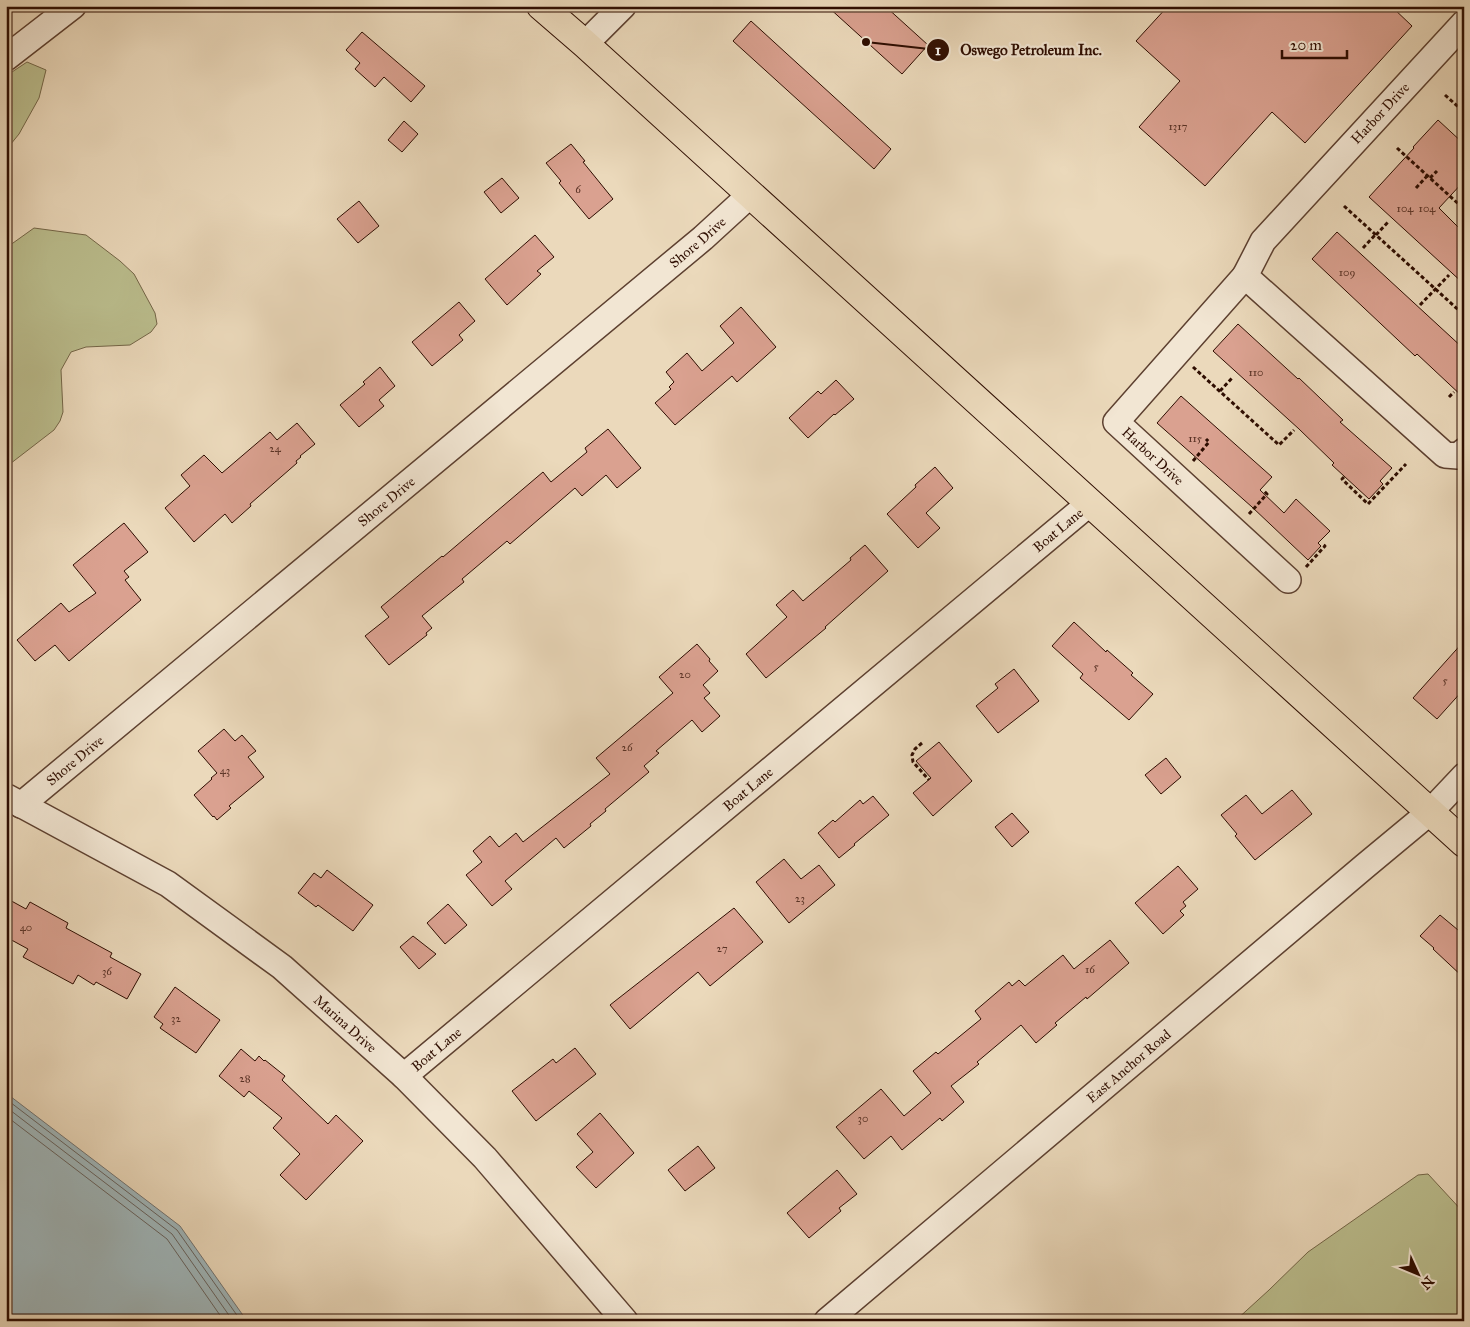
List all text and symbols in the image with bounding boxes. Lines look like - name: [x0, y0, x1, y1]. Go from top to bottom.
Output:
- scale bar: [1282, 28, 1348, 60]
- callout: Oswego Petroleum Inc.: [925, 35, 1112, 65]
- text: 20 m: [1290, 36, 1322, 54]
- text: 1: [935, 41, 941, 59]
- text: Oswego Petroleum Inc.: [960, 41, 1102, 60]
- street label: Harbor Drive: [1348, 79, 1413, 148]
- house number: 1317: [1169, 120, 1188, 133]
- house number: 6: [575, 183, 581, 196]
- house number: 104: [1397, 202, 1414, 215]
- house number: 104: [1419, 202, 1436, 215]
- street label: Shore Drive: [666, 213, 730, 272]
- house number: 109: [1339, 266, 1355, 279]
- house number: 110: [1248, 366, 1264, 379]
- street label: Harbor Drive: [1118, 424, 1187, 489]
- house number: 115: [1188, 432, 1202, 445]
- house number: 24: [269, 442, 282, 455]
- street label: Shore Drive: [354, 473, 419, 530]
- street label: Boat Lane: [1030, 504, 1087, 556]
- house number: 5: [1093, 660, 1099, 673]
- house number: 20: [679, 668, 691, 681]
- house number: 5: [1442, 674, 1448, 687]
- street label: Shore Drive: [43, 732, 107, 789]
- house number: 26: [621, 741, 633, 754]
- street label: Boat Lane: [720, 763, 777, 815]
- house number: 43: [220, 764, 230, 777]
- house number: 23: [795, 892, 805, 905]
- house number: 40: [20, 921, 32, 934]
- house number: 27: [717, 942, 728, 955]
- house number: 16: [1085, 963, 1095, 976]
- house number: 36: [102, 965, 112, 978]
- street label: Marina Drive: [310, 992, 380, 1057]
- house number: 32: [171, 1012, 181, 1025]
- street label: Boat Lane: [408, 1024, 465, 1075]
- street label: East Anchor Road: [1083, 1026, 1174, 1107]
- house number: 28: [239, 1072, 251, 1085]
- house number: 30: [858, 1112, 868, 1125]
- north arrow: [1392, 1250, 1442, 1300]
- text: N: [1417, 1273, 1437, 1293]

